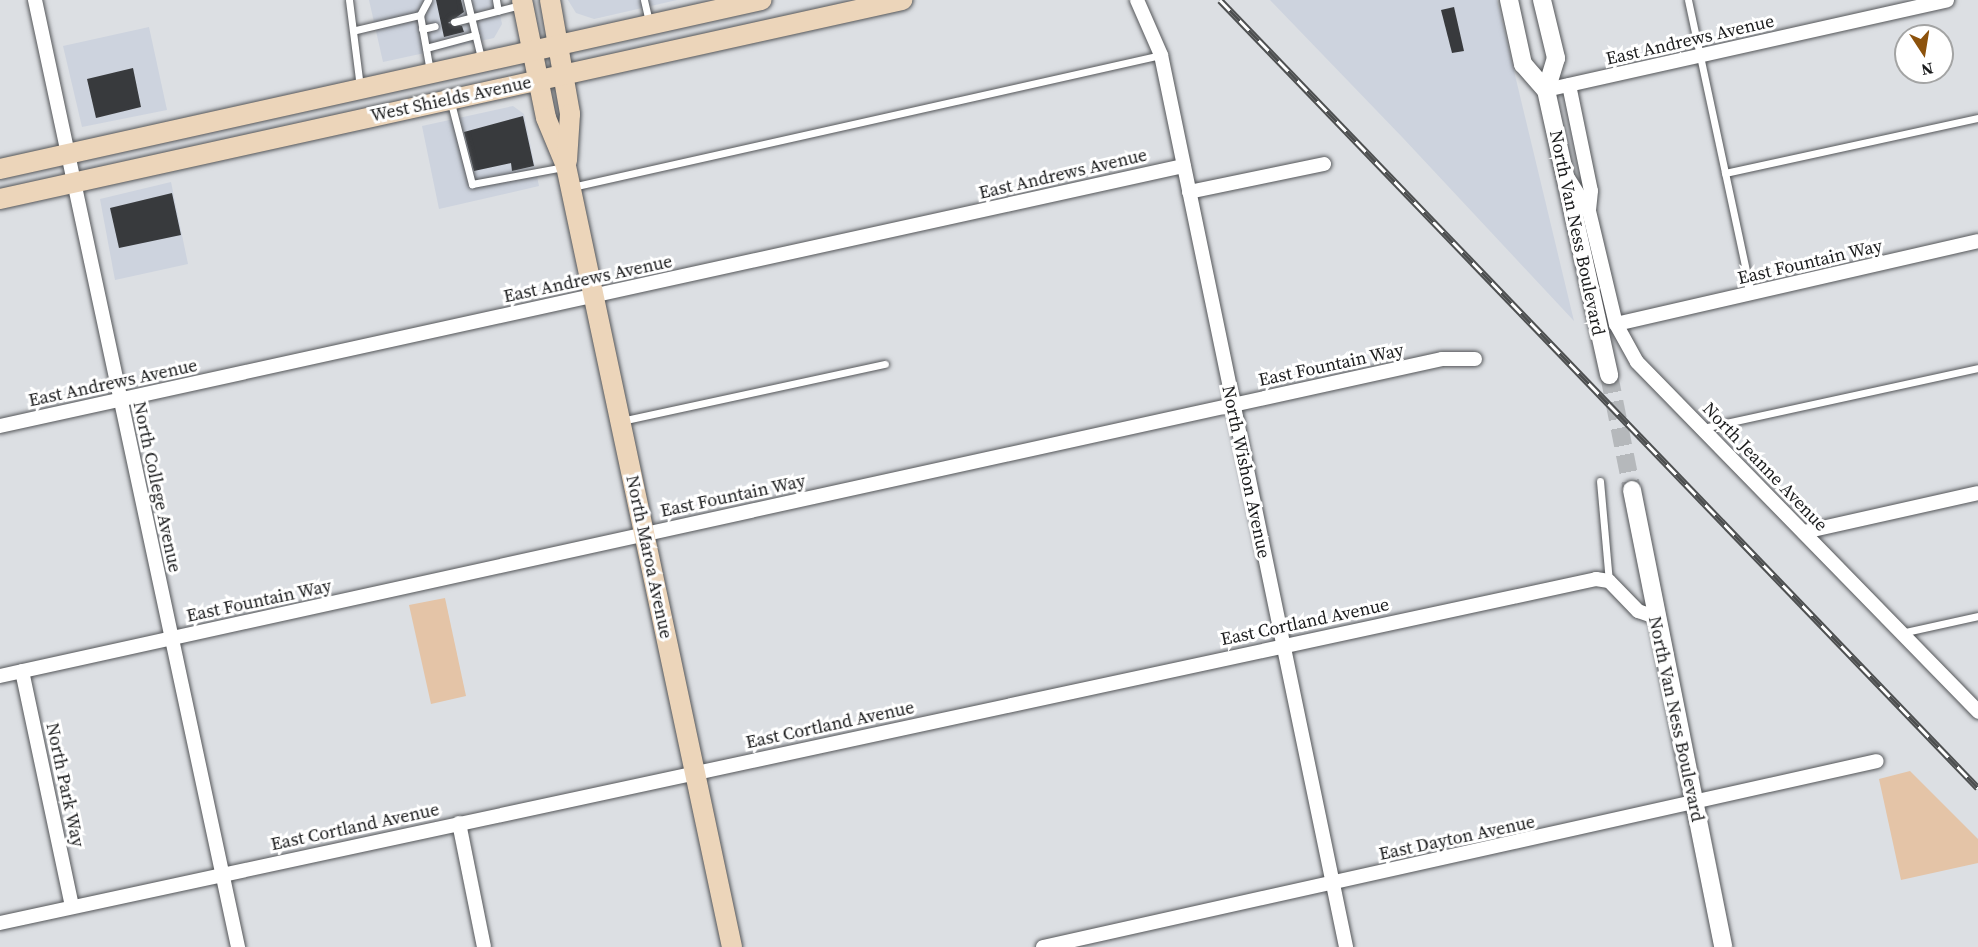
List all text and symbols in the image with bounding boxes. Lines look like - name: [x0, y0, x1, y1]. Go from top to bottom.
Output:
- street label: East Andrews Avenue: [1604, 10, 1776, 70]
- north arrow: [1894, 24, 1954, 84]
- text: N: [1919, 58, 1935, 82]
- street label: West Shields Avenue: [369, 71, 533, 127]
- street label: North Van Ness Boulevard: [1545, 128, 1609, 338]
- street label: East Andrews Avenue: [977, 144, 1149, 204]
- street label: East Fountain Way: [1735, 235, 1885, 289]
- street label: East Andrews Avenue: [502, 251, 674, 307]
- street label: East Fountain Way: [1256, 339, 1406, 391]
- street label: East Andrews Avenue: [27, 355, 199, 411]
- street label: North Wishon Avenue: [1217, 383, 1275, 561]
- street label: North Jeanne Avenue: [1698, 398, 1832, 536]
- street label: North College Avenue: [128, 400, 186, 574]
- street label: East Fountain Way: [658, 470, 808, 522]
- street label: North Maroa Avenue: [621, 473, 677, 641]
- street label: East Fountain Way: [184, 575, 334, 627]
- street label: East Cortland Avenue: [1219, 594, 1391, 650]
- street label: North Van Ness Boulevard: [1644, 614, 1708, 824]
- street label: East Cortland Avenue: [744, 697, 916, 753]
- street label: North Park Way: [41, 721, 89, 849]
- street label: East Cortland Avenue: [269, 799, 441, 855]
- street label: East Dayton Avenue: [1377, 811, 1537, 865]

